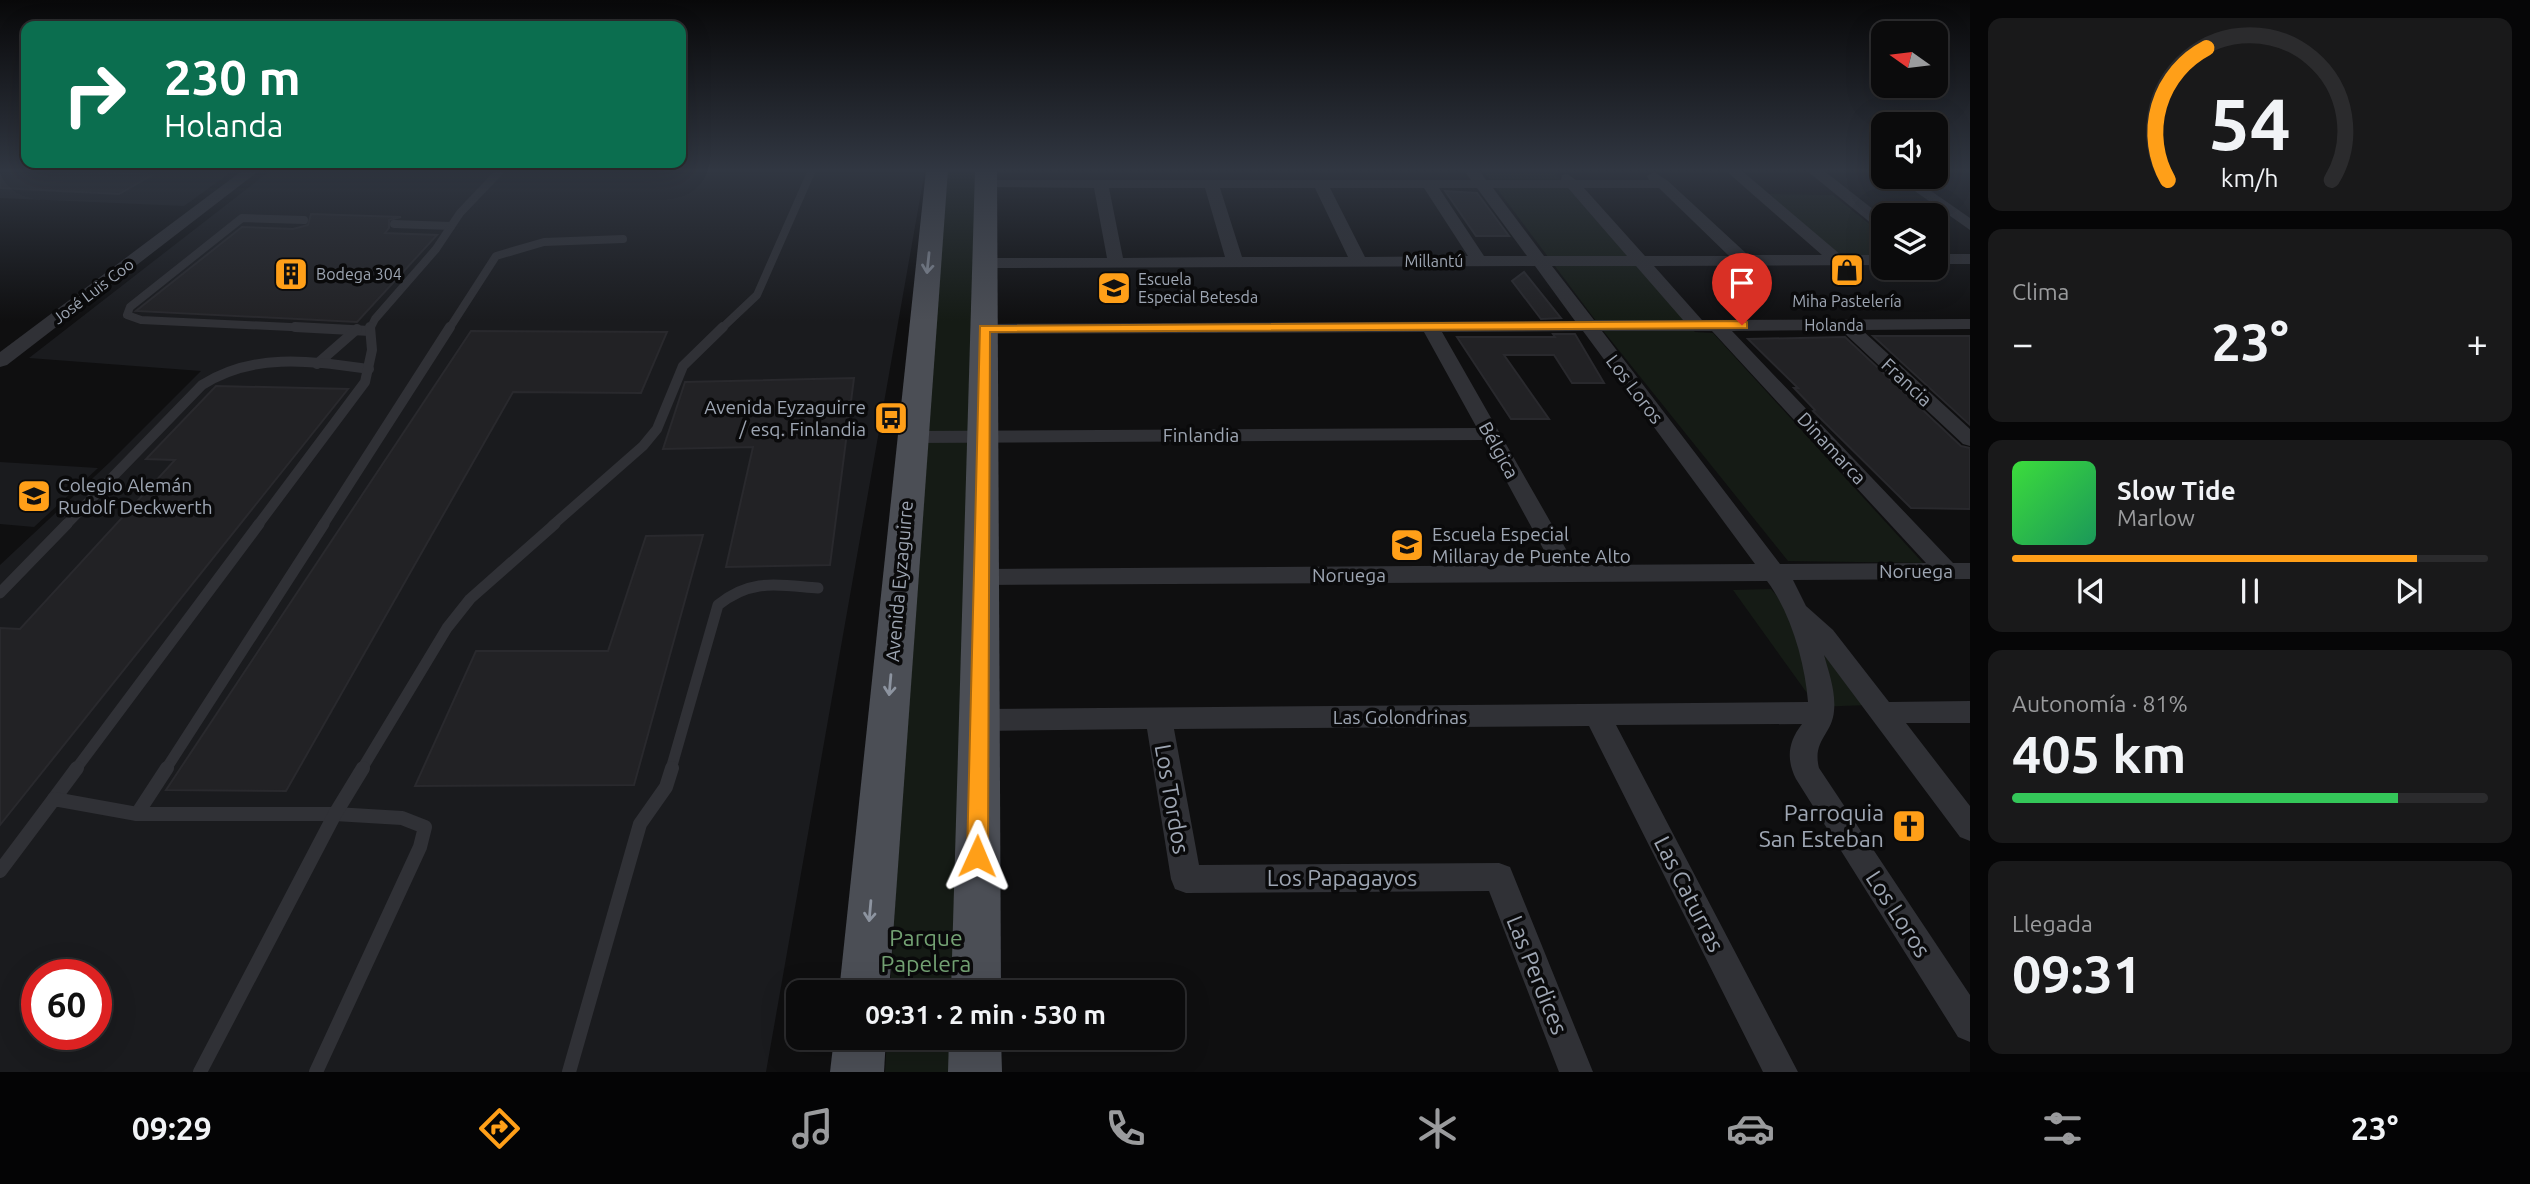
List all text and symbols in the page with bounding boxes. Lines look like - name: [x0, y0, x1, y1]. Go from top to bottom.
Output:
- north arrow: [1871, 21, 1948, 98]
- map controls: [1871, 21, 1948, 280]
- icon: right: [49, 49, 140, 140]
- text: 230 m: [164, 49, 301, 104]
- text: 54: [2209, 83, 2291, 165]
- text: Holanda: [164, 107, 283, 143]
- button: sound: [1871, 112, 1948, 189]
- text: km/h: [2221, 164, 2279, 192]
- button: layers: [1871, 203, 1948, 280]
- one-way arrow: [921, 251, 934, 274]
- shop icon: Miha Pastelería: [1828, 251, 1866, 289]
- street label: Millantú: [1405, 252, 1464, 270]
- pin: [1712, 253, 1772, 325]
- street label: José Luis Coo: [49, 255, 137, 327]
- building icon: Bodega 304: [272, 255, 310, 293]
- icon: arrive: [1723, 264, 1761, 302]
- place label: Bodega 304: [316, 265, 402, 283]
- school or university icon: Escuela Especial Betesda: [1095, 269, 1133, 307]
- place label: Escuela Especial Betesda: [1138, 270, 1258, 306]
- text: Clima: [2012, 279, 2069, 304]
- place label: Miha Pastelería: [1792, 292, 1902, 310]
- text: 23°: [2211, 313, 2289, 371]
- street label: Holanda: [1804, 316, 1864, 334]
- text: −: [2012, 322, 2033, 364]
- text: +: [2467, 322, 2488, 364]
- street label: Los Loros: [1602, 350, 1668, 428]
- street label: Francia: [1877, 353, 1937, 411]
- place label: Avenida Eyzaguirre / esq. Finlandia: [704, 396, 866, 440]
- bus stop icon: Avenida Eyzaguirre / esq. Finlandia: [872, 399, 910, 437]
- street label: Dinamarca: [1793, 407, 1871, 489]
- street label: Bélgica: [1474, 418, 1524, 482]
- street label: Finlandia: [1163, 424, 1239, 446]
- place label: Colegio Alemán Rudolf Deckwerth: [58, 474, 213, 518]
- text: Slow Tide: [2117, 476, 2236, 505]
- school or university icon: Colegio Alemán Rudolf Deckwerth: [15, 477, 53, 515]
- street label: Avenida Eyzaguirre: [881, 499, 917, 663]
- text: Marlow: [2117, 505, 2195, 530]
- place label: Escuela Especial Millaray de Puente Alto: [1432, 523, 1631, 567]
- school or university icon: Escuela Especial Millaray de Puente Alto: [1388, 526, 1426, 564]
- street label: Noruega: [1879, 560, 1953, 582]
- street label: Noruega: [1312, 564, 1386, 586]
- icon: previous: [2072, 572, 2110, 610]
- icon: pause: [2231, 572, 2269, 610]
- icon: next: [2390, 572, 2428, 610]
- one-way arrow: [883, 673, 896, 695]
- text: Autonomía · 81%: [2012, 691, 2188, 716]
- street label: Las Golondrinas: [1333, 706, 1467, 728]
- text: 405 km: [2012, 725, 2186, 783]
- street label: Los Tordos: [1151, 742, 1194, 856]
- place label: Parroquia San Esteban: [1759, 800, 1884, 851]
- church icon: Parroquia San Esteban: [1890, 807, 1928, 845]
- position arrow: [940, 819, 1014, 893]
- street label: Las Caturras: [1650, 832, 1729, 956]
- street label: Los Papagayos: [1267, 865, 1417, 890]
- street label: Los Loros: [1861, 866, 1936, 962]
- one-way arrow: [864, 899, 877, 922]
- text: Llegada: [2012, 911, 2093, 936]
- street label: Las Perdices: [1502, 912, 1573, 1038]
- park label: Parque Papelera: [881, 925, 971, 976]
- text: 09:31: [2012, 945, 2142, 1003]
- speed limit sign: 60: [21, 959, 112, 1050]
- text: 09:31 · 2 min · 530 m: [865, 1000, 1106, 1029]
- icon: directions: [475, 1104, 524, 1153]
- icon: music: [788, 1104, 837, 1153]
- icon: phone: [1101, 1104, 1150, 1153]
- icon: climate: [1413, 1104, 1462, 1153]
- icon: car: [1726, 1104, 1775, 1153]
- icon: filters: [2038, 1104, 2087, 1153]
- text: 09:29: [132, 1110, 212, 1146]
- text: 23°: [2351, 1110, 2398, 1146]

